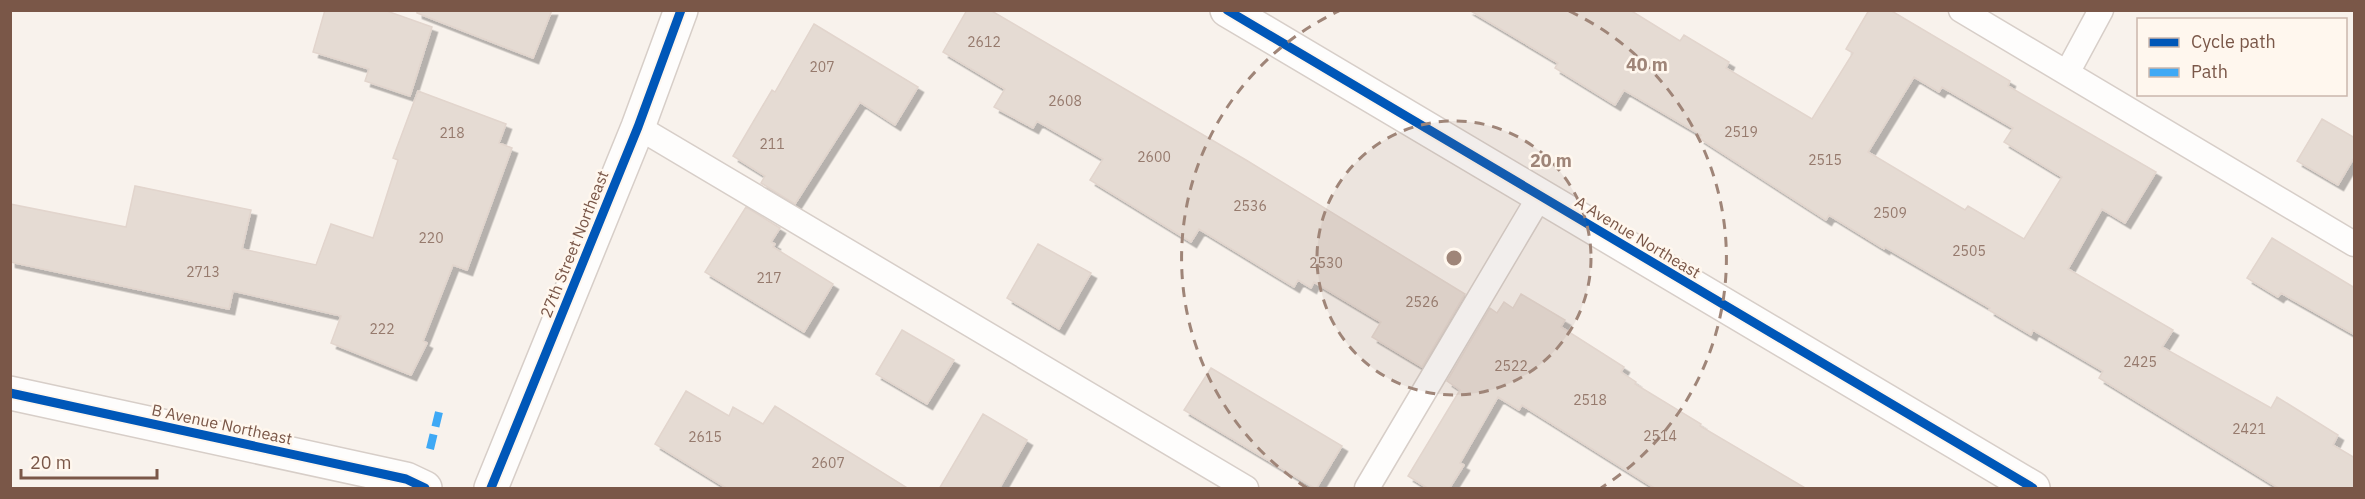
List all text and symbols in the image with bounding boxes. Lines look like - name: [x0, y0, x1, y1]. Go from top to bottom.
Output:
- legend: [2137, 18, 2347, 96]
- text: Cycle path: [2191, 30, 2276, 53]
- house number: 2612: [967, 33, 1001, 51]
- text: 40 m: [1626, 53, 1668, 76]
- house number: 207: [809, 58, 835, 76]
- text: Path: [2191, 60, 2228, 83]
- house number: 2608: [1048, 92, 1082, 110]
- house number: 2519: [1724, 123, 1758, 141]
- house number: 218: [439, 124, 465, 142]
- house number: 211: [759, 135, 785, 153]
- house number: 2600: [1137, 148, 1171, 166]
- text: 20 m: [1530, 149, 1572, 172]
- house number: 2515: [1808, 151, 1842, 169]
- street label: 27th Street Northeast: [535, 168, 613, 320]
- street label: A Avenue Northeast: [1572, 192, 1704, 282]
- house number: 2536: [1233, 197, 1267, 215]
- house number: 2509: [1873, 204, 1907, 222]
- house number: 220: [418, 229, 444, 247]
- house number: 2505: [1952, 242, 1986, 260]
- centre of rings: [1444, 248, 1464, 268]
- house number: 2530: [1309, 254, 1343, 272]
- house number: 2713: [186, 263, 220, 281]
- house number: 217: [756, 269, 782, 287]
- house number: 2526: [1405, 293, 1439, 311]
- house number: 222: [369, 320, 395, 338]
- house number: 2425: [2123, 353, 2157, 371]
- house number: 2522: [1494, 357, 1528, 375]
- house number: 2518: [1573, 391, 1607, 409]
- street label: B Avenue Northeast: [150, 399, 294, 449]
- house number: 2421: [2232, 420, 2266, 438]
- house number: 2514: [1643, 427, 1677, 445]
- house number: 2615: [688, 428, 722, 446]
- scale bar: [21, 442, 158, 480]
- text: 20 m: [30, 451, 72, 474]
- house number: 2607: [811, 454, 845, 472]

